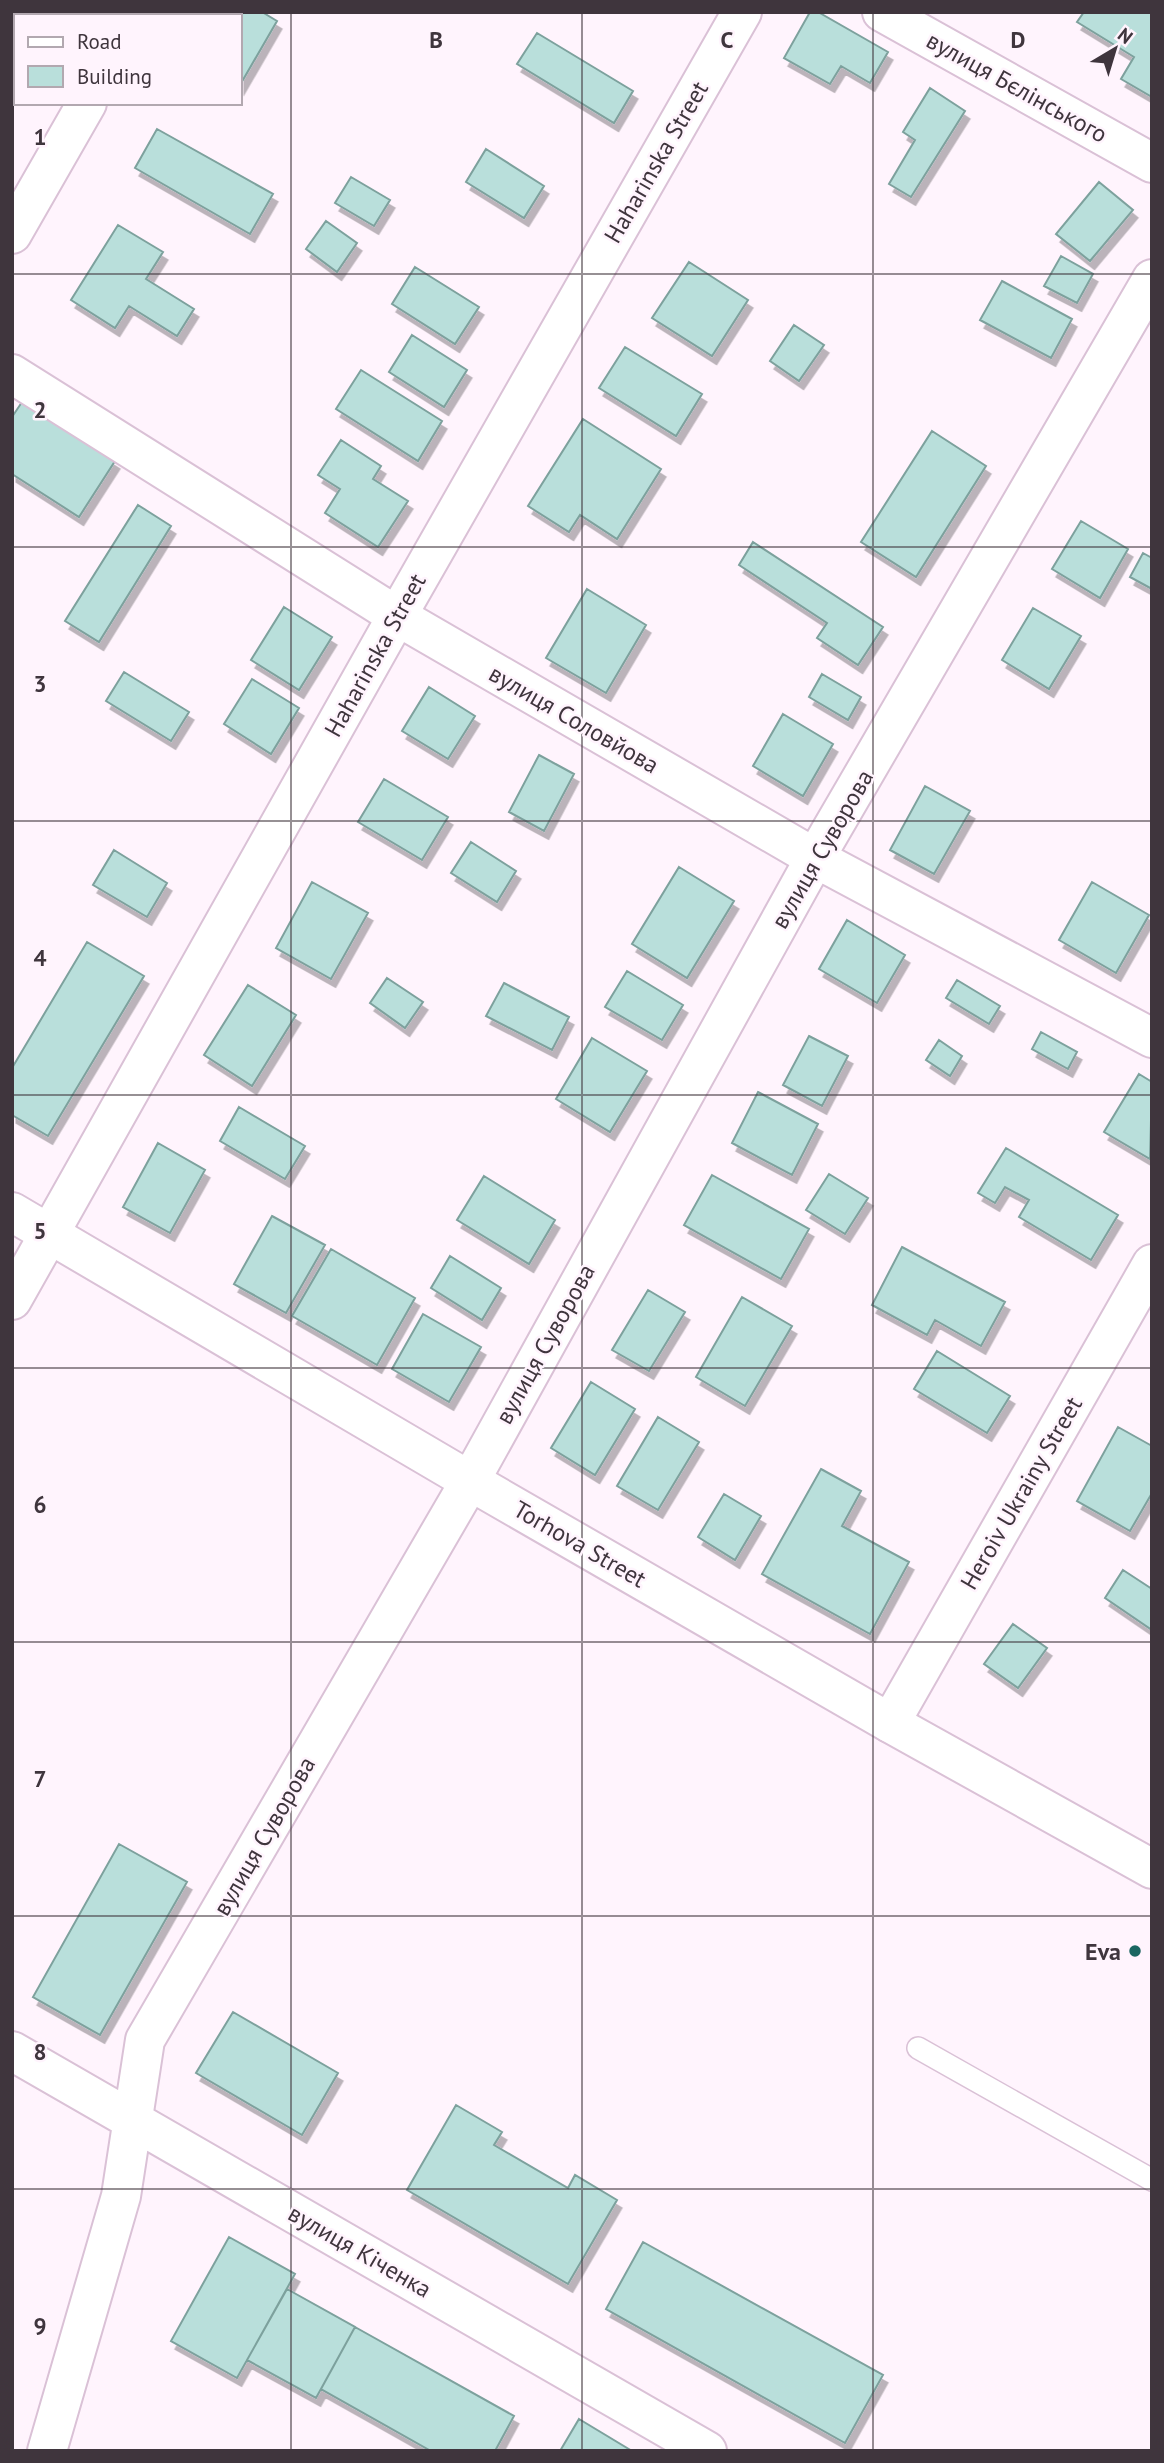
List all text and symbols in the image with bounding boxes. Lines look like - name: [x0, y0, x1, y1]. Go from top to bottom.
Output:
- legend: [14, 14, 242, 105]
- north arrow: [1080, 14, 1150, 84]
- text: N: [1113, 22, 1138, 49]
- street label: вулиця Бєлінського: [921, 24, 1113, 150]
- text: B: [429, 25, 443, 54]
- text: C: [721, 25, 734, 54]
- text: D: [1011, 25, 1025, 54]
- text: Road: [77, 28, 121, 55]
- text: Building: [77, 63, 152, 90]
- street label: Haharinska Street: [597, 75, 715, 249]
- text: 1: [33, 122, 47, 151]
- text: 2: [33, 395, 47, 424]
- street label: Haharinska Street: [317, 568, 433, 742]
- street label: вулиця Соловйова: [483, 658, 665, 780]
- text: 3: [33, 669, 47, 698]
- street label: вулиця Суворова: [764, 764, 880, 934]
- text: 4: [33, 943, 47, 972]
- text: 5: [33, 1216, 47, 1245]
- street label: вулиця Суворова: [488, 1259, 602, 1429]
- street label: Heroiv Ukrainy Street: [953, 1391, 1089, 1595]
- text: 6: [33, 1490, 47, 1519]
- street label: Torhova Street: [508, 1494, 652, 1594]
- street label: вулиця Суворова: [206, 1751, 322, 1921]
- text: 7: [33, 1764, 47, 1793]
- place label: Eva: [1085, 1936, 1121, 1967]
- marker: Eva: [1127, 1943, 1143, 1959]
- text: 8: [33, 2037, 47, 2066]
- street label: вулиця Кіченка: [283, 2197, 437, 2305]
- text: 9: [33, 2311, 47, 2340]

